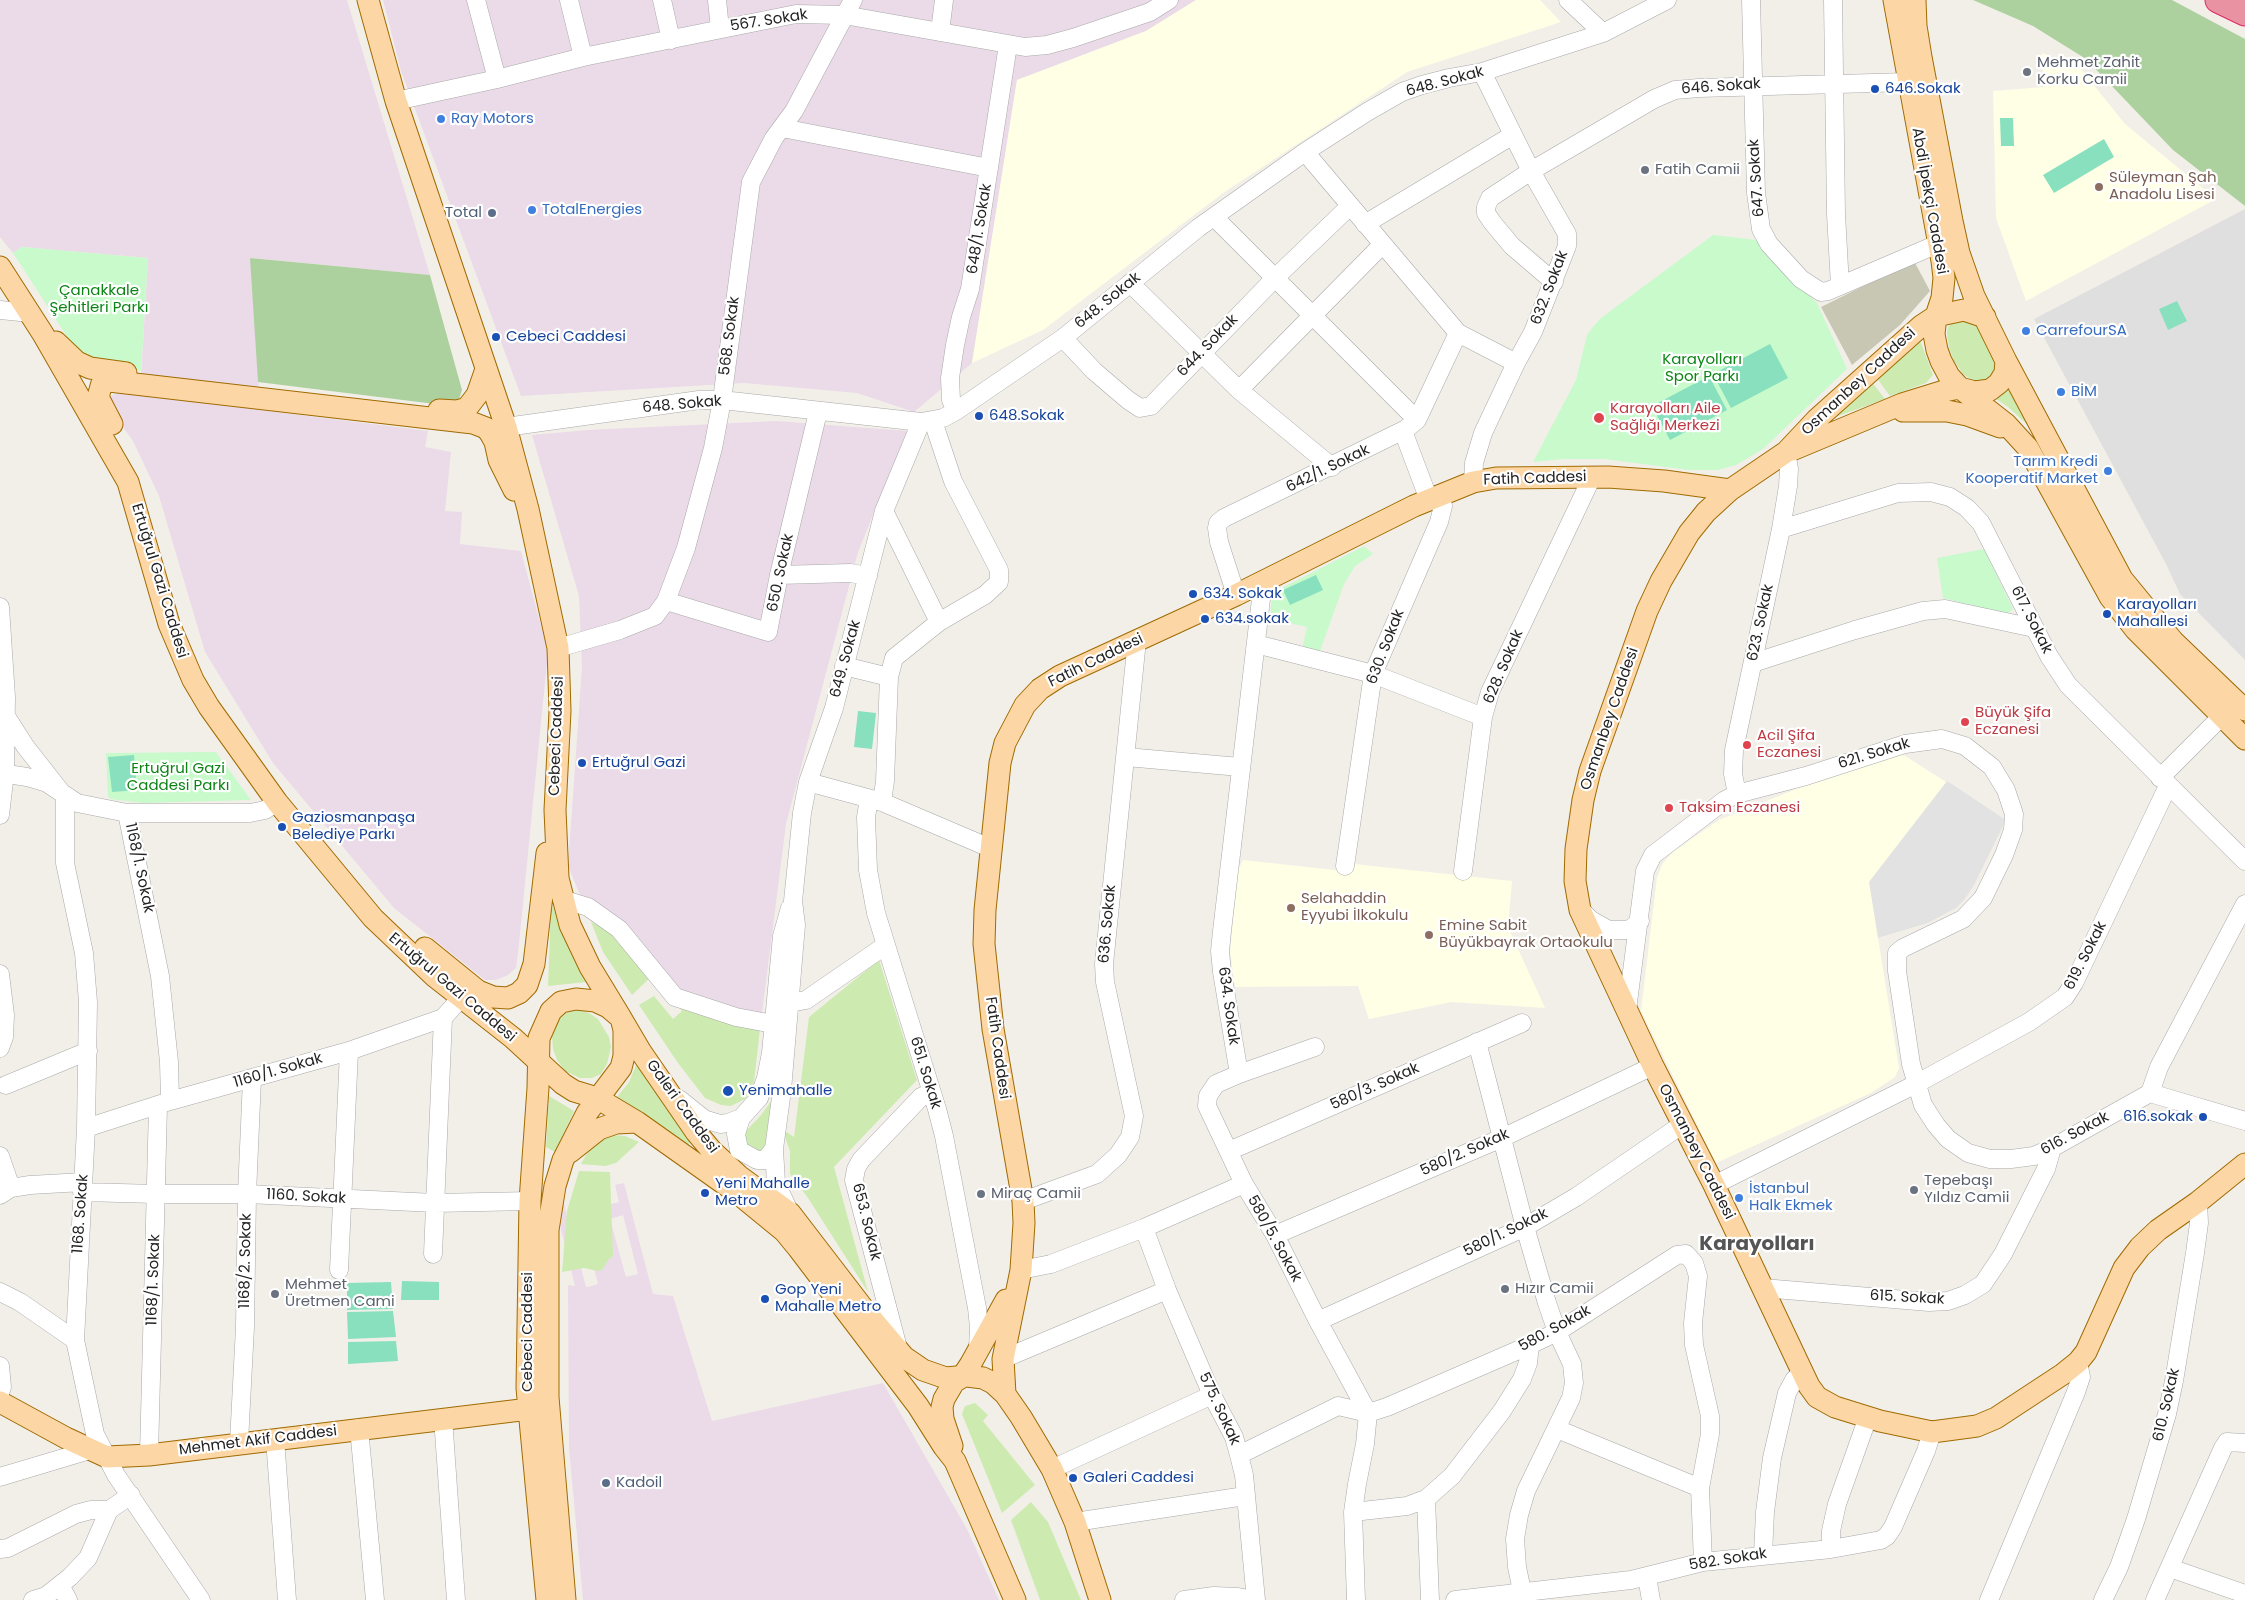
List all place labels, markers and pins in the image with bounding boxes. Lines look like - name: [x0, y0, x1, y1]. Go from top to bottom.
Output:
- place label: Mehmet Zahit Korku Camii: [2037, 54, 2140, 89]
- marker: Mehmet Zahit Korku Camii: [2021, 66, 2033, 78]
- place label: 646.Sokak: [1885, 80, 1961, 98]
- marker: 646.Sokak: [1869, 83, 1881, 95]
- place label: Ray Motors: [451, 110, 534, 128]
- marker: Ray Motors: [435, 113, 447, 125]
- place label: Fatih Camii: [1655, 161, 1740, 179]
- marker: Fatih Camii: [1639, 164, 1651, 176]
- place label: Süleyman Şah Anadolu Lisesi: [2109, 169, 2217, 204]
- marker: Süleyman Şah Anadolu Lisesi: [2093, 181, 2105, 193]
- place label: TotalEnergies: [542, 201, 642, 219]
- place label: Total: [445, 204, 482, 222]
- marker: TotalEnergies: [526, 204, 538, 216]
- marker: Total: [486, 207, 498, 219]
- place label: CarrefourSA: [2036, 322, 2127, 340]
- marker: CarrefourSA: [2020, 325, 2032, 337]
- place label: Cebeci Caddesi: [506, 328, 626, 346]
- marker: Cebeci Caddesi: [490, 331, 502, 343]
- place label: BİM: [2071, 383, 2097, 401]
- marker: BİM: [2055, 386, 2067, 398]
- place label: Karayolları Aile Sağlığı Merkezi: [1610, 400, 1721, 435]
- place label: 648.Sokak: [989, 407, 1065, 425]
- marker: 648.Sokak: [973, 410, 985, 422]
- marker: Karayolları Aile Sağlığı Merkezi: [1592, 411, 1606, 425]
- place label: Tarım Kredi Kooperatif Market: [1965, 453, 2098, 488]
- marker: Tarım Kredi Kooperatif Market: [2102, 465, 2114, 477]
- place label: 634. Sokak: [1203, 585, 1282, 603]
- marker: 634. Sokak: [1187, 588, 1199, 600]
- place label: Karayolları Mahallesi: [2117, 596, 2197, 631]
- marker: Karayolları Mahallesi: [2101, 608, 2113, 620]
- place label: 634.sokak: [1215, 610, 1289, 628]
- marker: 634.sokak: [1199, 613, 1211, 625]
- place label: Büyük Şifa Eczanesi: [1975, 704, 2051, 739]
- marker: Büyük Şifa Eczanesi: [1959, 716, 1971, 728]
- place label: Acil Şifa Eczanesi: [1757, 727, 1821, 762]
- marker: Acil Şifa Eczanesi: [1741, 739, 1753, 751]
- place label: Ertuğrul Gazi: [592, 754, 686, 772]
- marker: Ertuğrul Gazi: [576, 757, 588, 769]
- place label: Taksim Eczanesi: [1679, 799, 1800, 817]
- marker: Taksim Eczanesi: [1663, 802, 1675, 814]
- place label: Gaziosmanpaşa Belediye Parkı: [292, 809, 415, 844]
- marker: Gaziosmanpaşa Belediye Parkı: [276, 821, 288, 833]
- place label: Selahaddin Eyyubi İlkokulu: [1301, 890, 1408, 925]
- marker: Selahaddin Eyyubi İlkokulu: [1285, 902, 1297, 914]
- place label: Emine Sabit Büyükbayrak Ortaokulu: [1439, 917, 1613, 952]
- marker: Emine Sabit Büyükbayrak Ortaokulu: [1423, 929, 1435, 941]
- place label: Yenimahalle: [739, 1082, 832, 1100]
- marker: Yenimahalle: [721, 1084, 735, 1098]
- place label: 616.sokak: [2123, 1108, 2193, 1126]
- marker: 616.sokak: [2197, 1111, 2209, 1123]
- place label: Tepebaşı Yıldız Camii: [1924, 1172, 2009, 1207]
- place label: Yeni Mahalle Metro: [715, 1175, 810, 1210]
- place label: İstanbul Halk Ekmek: [1749, 1180, 1833, 1215]
- marker: Tepebaşı Yıldız Camii: [1908, 1184, 1920, 1196]
- place label: Miraç Camii: [991, 1185, 1081, 1203]
- marker: Yeni Mahalle Metro: [699, 1187, 711, 1199]
- marker: Miraç Camii: [975, 1188, 987, 1200]
- marker: İstanbul Halk Ekmek: [1733, 1192, 1745, 1204]
- place label: Mehmet Üretmen Cami: [285, 1276, 395, 1311]
- place label: Hızır Camii: [1515, 1280, 1594, 1298]
- place label: Gop Yeni Mahalle Metro: [775, 1281, 881, 1316]
- marker: Hızır Camii: [1499, 1283, 1511, 1295]
- marker: Mehmet Üretmen Cami: [269, 1288, 281, 1300]
- marker: Gop Yeni Mahalle Metro: [759, 1293, 771, 1305]
- place label: Galeri Caddesi: [1083, 1469, 1194, 1487]
- marker: Galeri Caddesi: [1067, 1472, 1079, 1484]
- place label: Kadoil: [616, 1474, 662, 1492]
- marker: Kadoil: [600, 1477, 612, 1489]

